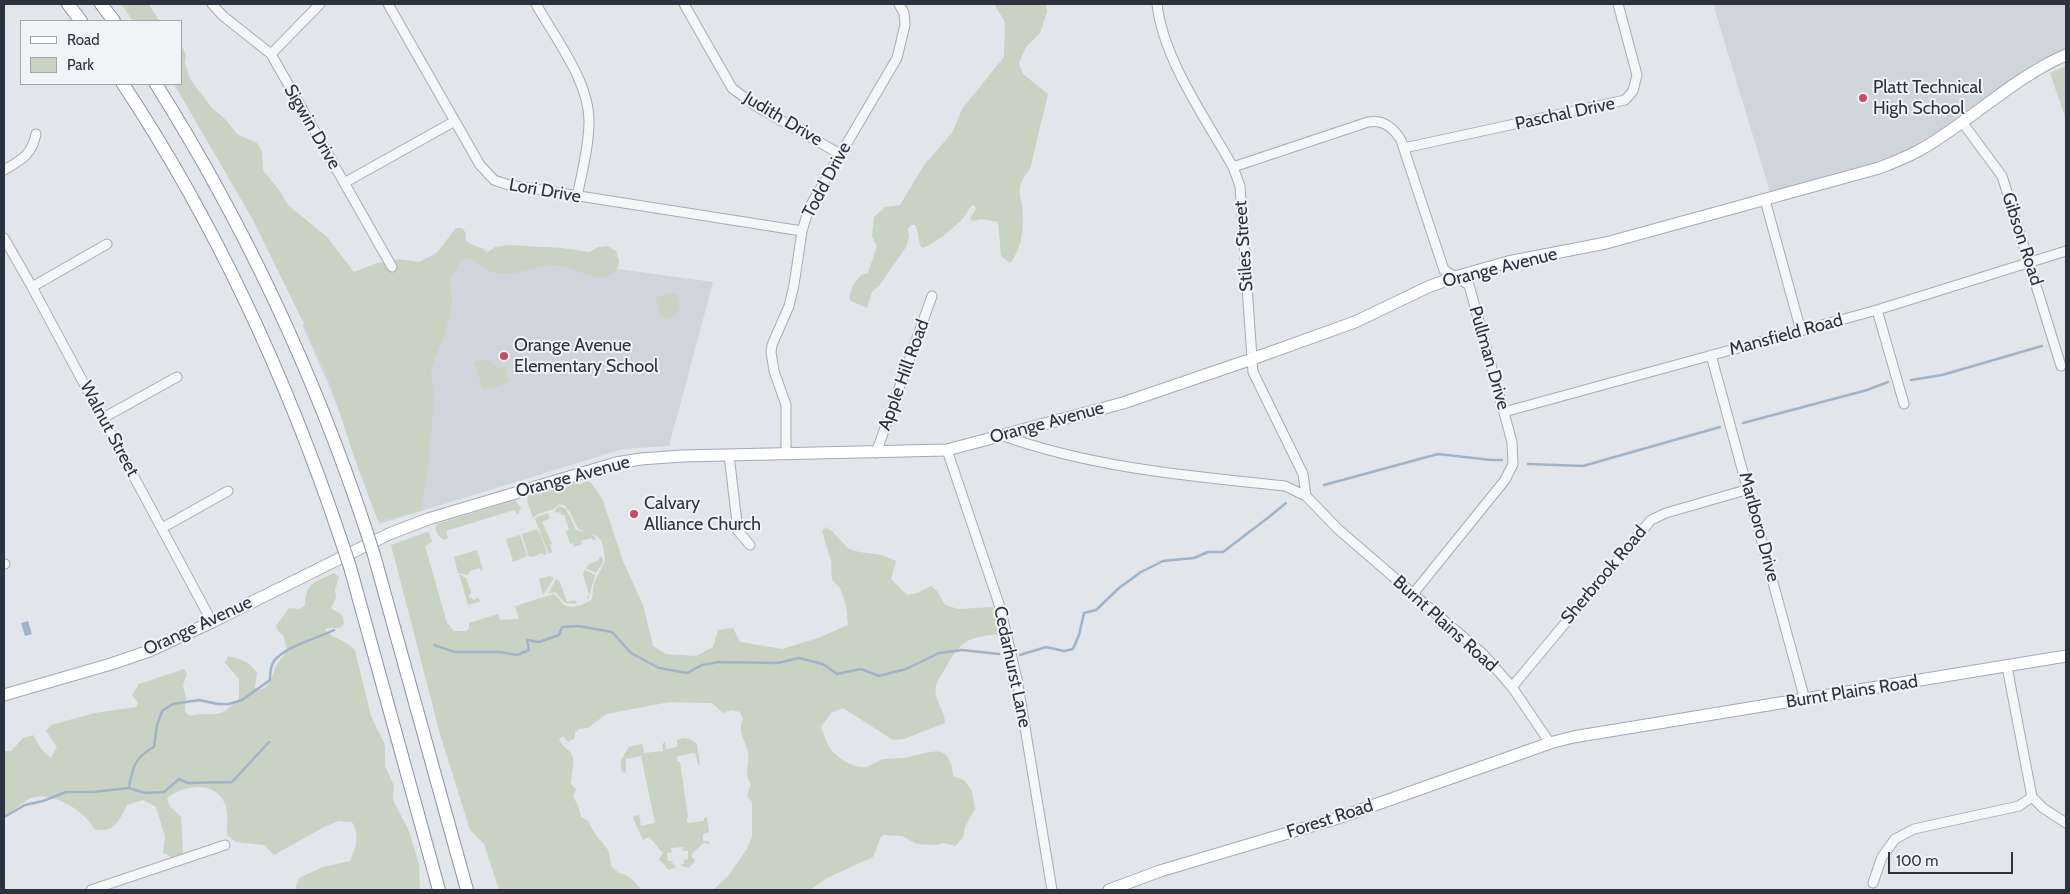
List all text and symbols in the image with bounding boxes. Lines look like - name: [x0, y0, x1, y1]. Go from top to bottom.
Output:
- legend: [20, 20, 182, 85]
- text: Road: [67, 31, 100, 49]
- text: Park: [67, 56, 94, 74]
- place label: Platt Technical High School: [1873, 77, 1982, 120]
- street label: Sigwin Drive: [279, 81, 345, 173]
- street label: Judith Drive: [740, 87, 826, 151]
- marker: Platt Technical High School: [1857, 92, 1869, 104]
- street label: Paschal Drive: [1513, 93, 1617, 135]
- street label: Todd Drive: [798, 139, 856, 221]
- street label: Lori Drive: [507, 174, 583, 208]
- street label: Gibson Road: [1997, 190, 2047, 288]
- street label: Stiles Street: [1230, 200, 1258, 292]
- street label: Orange Avenue: [1440, 243, 1560, 293]
- street label: Pullman Drive: [1464, 304, 1514, 412]
- street label: Mansfield Road: [1727, 309, 1845, 361]
- street label: Apple Hill Road: [874, 317, 934, 433]
- place label: Orange Avenue Elementary School: [514, 335, 658, 378]
- marker: Orange Avenue Elementary School: [498, 350, 510, 362]
- street label: Walnut Street: [75, 378, 143, 480]
- street label: Orange Avenue: [988, 397, 1106, 449]
- street label: Orange Avenue: [514, 451, 632, 503]
- street label: Marlboro Drive: [1734, 470, 1784, 584]
- place label: Calvary Alliance Church: [644, 493, 761, 536]
- marker: Calvary Alliance Church: [628, 508, 640, 520]
- street label: Sherbrook Road: [1557, 522, 1651, 628]
- street label: Burnt Plains Road: [1388, 571, 1502, 677]
- street label: Orange Avenue: [140, 591, 256, 661]
- street label: Cedarhurst Lane: [989, 604, 1035, 730]
- street label: Burnt Plains Road: [1784, 671, 1920, 713]
- street label: Forest Road: [1284, 795, 1376, 843]
- scale bar: [1890, 842, 2015, 874]
- text: 100 m: [1896, 852, 1938, 870]

